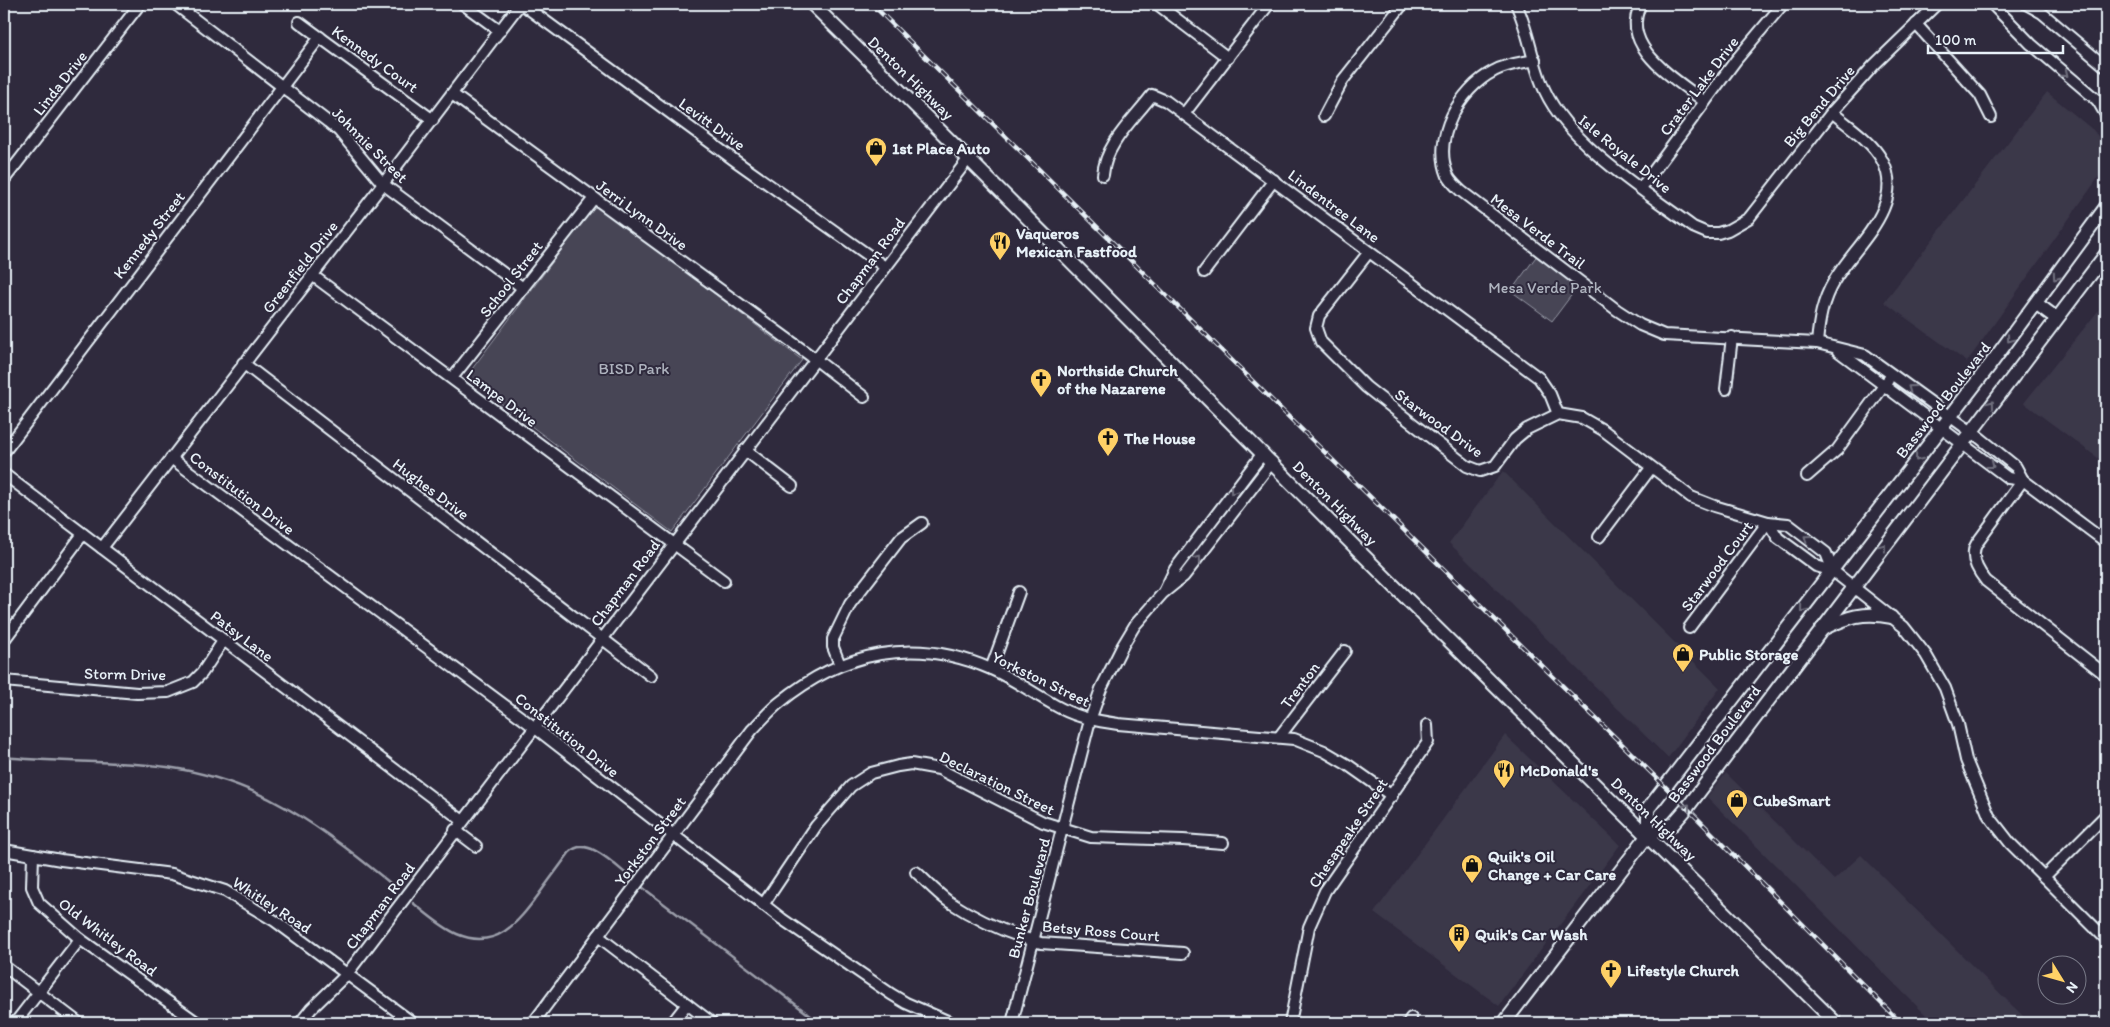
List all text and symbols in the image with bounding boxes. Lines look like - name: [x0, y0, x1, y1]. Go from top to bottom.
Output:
- street label: Kennedy Court: [328, 21, 422, 97]
- scale bar: [1928, 22, 2062, 54]
- text: 100 m: [1935, 31, 1977, 49]
- street label: Denton Highway: [864, 32, 958, 124]
- street label: Crater Lake Drive: [1655, 32, 1743, 139]
- street label: Linda Drive: [29, 47, 91, 119]
- street label: Big Bend Drive: [1779, 61, 1859, 151]
- one-way arrow: [2059, 68, 2068, 76]
- street label: Levitt Drive: [675, 94, 749, 154]
- street label: Johnnie Street: [328, 103, 412, 187]
- street label: Isle Royale Drive: [1575, 111, 1676, 197]
- shop icon: 1st Place Auto: [864, 136, 888, 167]
- place label: 1st Place Auto: [892, 139, 990, 158]
- street label: Lindentree Lane: [1284, 165, 1384, 247]
- street label: Jerri Lynn Drive: [593, 175, 691, 255]
- street label: Kennedy Street: [109, 188, 189, 282]
- street label: Mesa Verde Trail: [1487, 189, 1589, 273]
- street label: Chapman Road: [831, 213, 909, 308]
- street label: Greenfield Drive: [258, 217, 342, 317]
- place label: Vaqueros Mexican Fastfood: [1016, 224, 1137, 261]
- restaurant icon: Vaqueros Mexican Fastfood: [988, 230, 1012, 261]
- street label: School Street: [475, 237, 547, 321]
- one-way arrow: [2053, 271, 2062, 280]
- park label: Mesa Verde Park: [1488, 278, 1602, 297]
- one-way arrow: [2007, 333, 2016, 343]
- street label: Basswood Boulevard: [1892, 338, 1995, 462]
- park label: BISD Park: [599, 359, 669, 378]
- place label: Northside Church of the Nazarene: [1057, 361, 1178, 398]
- street label: Lampe Drive: [463, 365, 541, 431]
- church icon: Northside Church of the Nazarene: [1029, 367, 1053, 398]
- street label: Starwood Drive: [1391, 385, 1487, 461]
- one-way arrow: [1907, 385, 1917, 394]
- one-way arrow: [1985, 400, 1994, 410]
- church icon: The House: [1096, 426, 1120, 457]
- place label: The House: [1123, 429, 1196, 448]
- street label: Constitution Drive: [186, 447, 298, 539]
- one-way arrow: [1915, 452, 1924, 462]
- street label: Hughes Drive: [389, 454, 473, 524]
- street label: Denton Highway: [1289, 457, 1382, 550]
- one-way arrow: [1985, 460, 1994, 468]
- one-way arrow: [1231, 485, 1239, 494]
- street label: Starwood Court: [1677, 517, 1757, 615]
- street label: Chapman Road: [586, 535, 664, 630]
- one-way arrow: [1804, 536, 1813, 544]
- one-way arrow: [1877, 543, 1886, 553]
- one-way arrow: [1192, 556, 1200, 565]
- one-way arrow: [1801, 603, 1809, 612]
- street label: Patsy Lane: [207, 606, 277, 666]
- shop icon: Public Storage: [1671, 642, 1695, 673]
- place label: Public Storage: [1699, 645, 1799, 665]
- street label: Yorkston Street: [989, 647, 1093, 711]
- street label: Trenton: [1276, 658, 1324, 712]
- street label: Storm Drive: [84, 664, 166, 684]
- street label: Basswood Boulevard: [1663, 681, 1765, 807]
- street label: Constitution Drive: [511, 689, 623, 781]
- street label: Declaration Street: [936, 747, 1058, 819]
- restaurant icon: McDonald's: [1492, 758, 1516, 789]
- place label: McDonald's: [1520, 761, 1598, 780]
- street label: Denton Highway: [1607, 773, 1701, 865]
- street label: Chesapeake Street: [1304, 775, 1392, 891]
- shop icon: CubeSmart: [1725, 788, 1749, 819]
- place label: CubeSmart: [1753, 791, 1830, 810]
- street label: Yorkston Street: [610, 793, 690, 889]
- one-way arrow: [1681, 804, 1690, 813]
- street label: Bunker Boulevard: [1004, 835, 1054, 960]
- place label: Quik's Oil Change + Car Care: [1488, 847, 1617, 885]
- shop icon: Quik's Oil Change + Car Care: [1460, 853, 1484, 884]
- street label: Chapman Road: [341, 858, 419, 953]
- street label: Whitley Road: [229, 872, 315, 938]
- street label: Old Whitley Road: [55, 894, 161, 980]
- street label: Betsy Ross Court: [1041, 916, 1161, 946]
- building icon: Quik's Car Wash: [1447, 922, 1471, 953]
- place label: Quik's Car Wash: [1475, 925, 1588, 944]
- north arrow: [2038, 954, 2088, 1004]
- church icon: Lifestyle Church: [1599, 958, 1623, 989]
- place label: Lifestyle Church: [1627, 961, 1740, 981]
- text: N: [2062, 979, 2082, 996]

